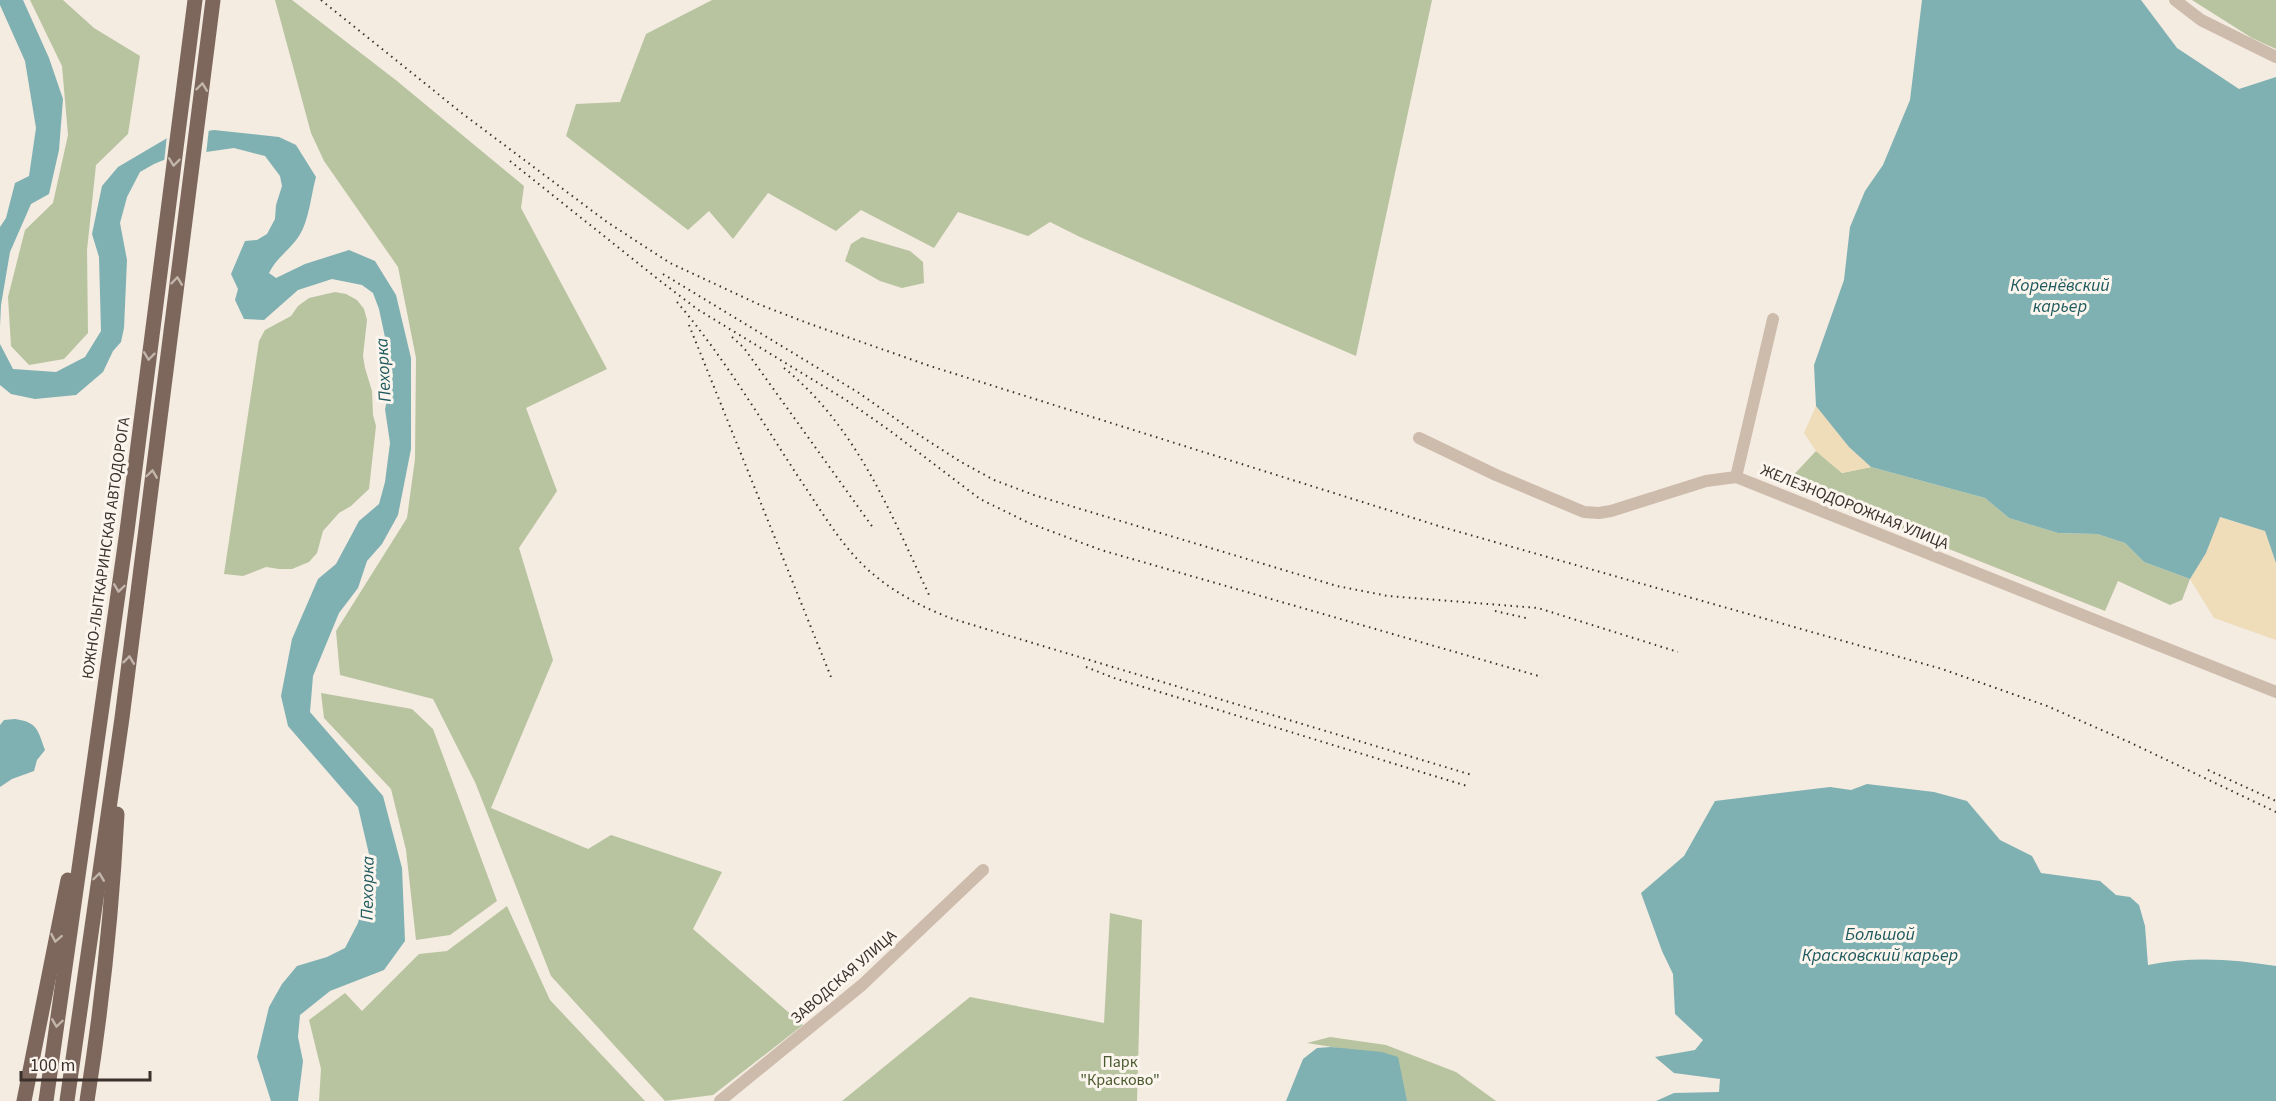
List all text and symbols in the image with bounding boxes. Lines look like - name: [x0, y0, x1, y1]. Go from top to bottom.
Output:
- one-way arrow: [195, 83, 207, 92]
- one-way arrow: [168, 158, 181, 167]
- water label: Коренёвский карьер: [2010, 273, 2110, 319]
- one-way arrow: [171, 276, 183, 285]
- water label: Пехорка: [369, 337, 398, 403]
- one-way arrow: [144, 351, 156, 360]
- street label: ЮЖНО-ЛЫТКАРИНСКАЯ АВТОДОРОГА: [77, 415, 135, 681]
- street label: ЖЕЛЕЗНОДОРОЖНАЯ УЛИЦА: [1757, 459, 1952, 555]
- one-way arrow: [145, 470, 158, 479]
- one-way arrow: [113, 584, 125, 593]
- one-way arrow: [122, 655, 134, 664]
- water label: Пехорка: [354, 855, 381, 920]
- one-way arrow: [92, 872, 104, 881]
- water label: Большой Красковский карьер: [1802, 922, 1958, 968]
- street label: ЗАВОДСКАЯ УЛИЦА: [786, 924, 902, 1029]
- one-way arrow: [50, 932, 63, 942]
- one-way arrow: [52, 1018, 64, 1028]
- scale bar: [21, 1044, 150, 1082]
- park label: Парк "Красково": [1080, 1051, 1160, 1091]
- text: 100 m: [30, 1053, 75, 1078]

